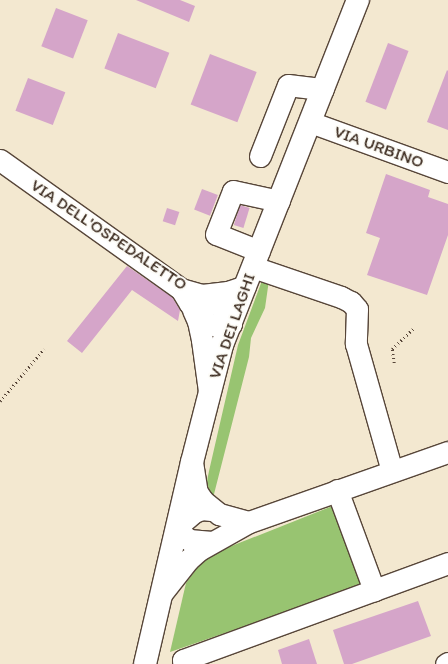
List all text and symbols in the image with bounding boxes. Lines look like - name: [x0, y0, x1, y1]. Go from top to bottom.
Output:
- street label: VIA URBINO: [333, 122, 425, 172]
- street label: VIA DELL'OSPEDALETTO: [27, 175, 191, 295]
- street label: VIA DEI LAGHI: [205, 272, 259, 380]

